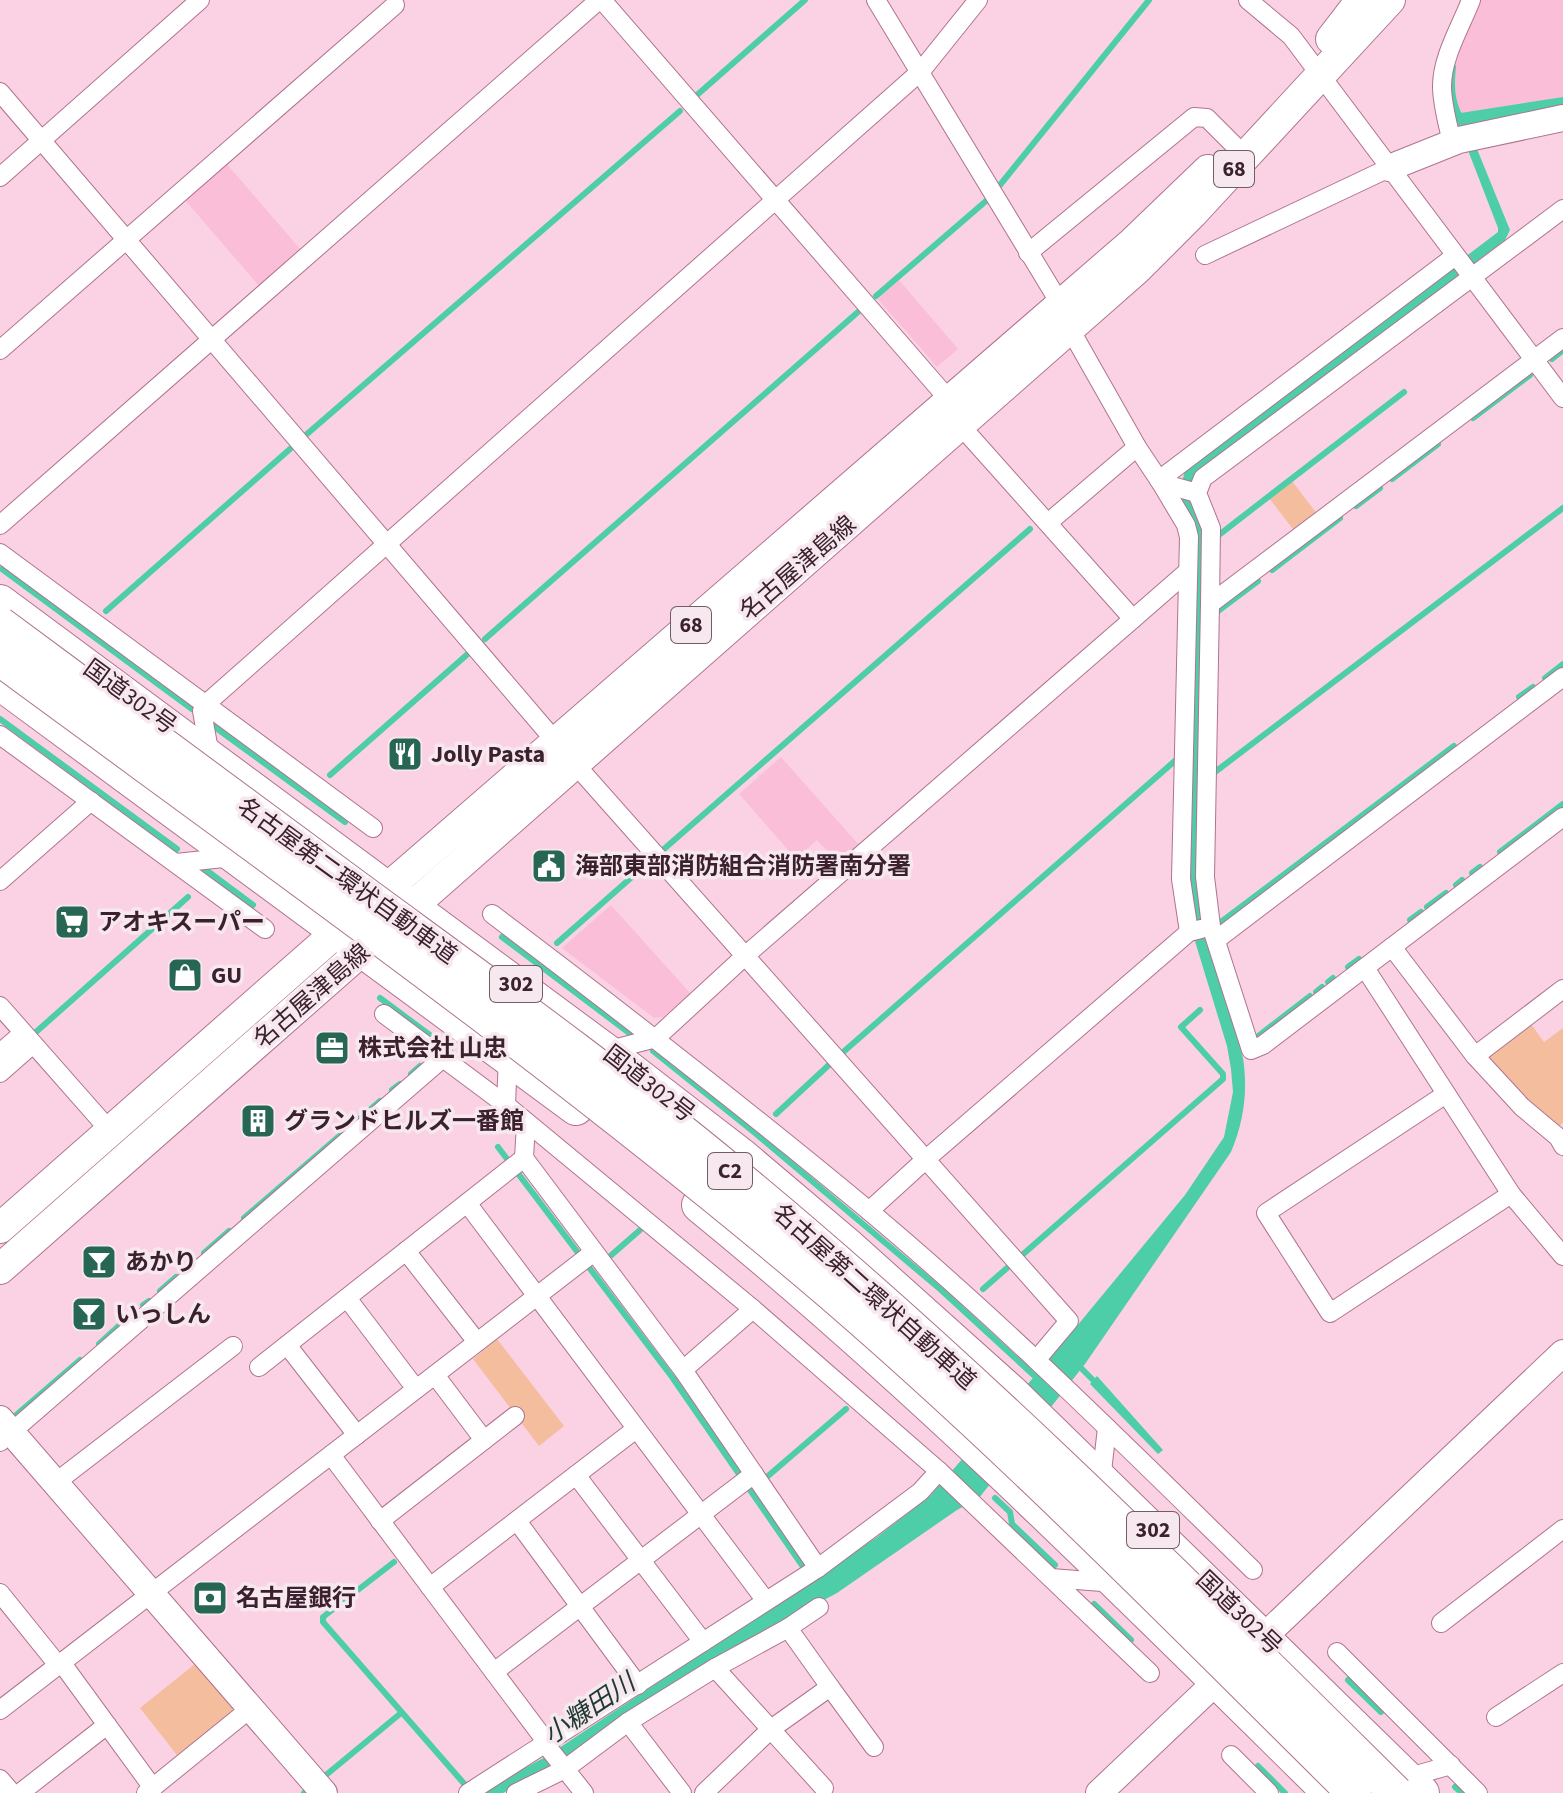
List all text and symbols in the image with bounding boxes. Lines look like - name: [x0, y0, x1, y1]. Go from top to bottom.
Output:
- road number: 68: [1214, 151, 1254, 187]
- street label: 名古屋津島線: [732, 508, 864, 628]
- road number: 68: [671, 607, 711, 643]
- street label: 国道302号: [76, 651, 184, 743]
- restaurant icon: Jolly Pasta: [386, 735, 424, 773]
- place label: Jolly Pasta: [431, 737, 545, 772]
- street label: 名古屋第二環状自動車道: [230, 789, 464, 973]
- public building icon: 海部東部消防組合消防署南分署: [530, 847, 568, 885]
- place label: 海部東部消防組合消防署南分署: [575, 849, 911, 884]
- supermarket icon: アオキスーパー: [53, 903, 91, 941]
- place label: アオキスーパー: [98, 905, 265, 940]
- street label: 名古屋津島線: [246, 936, 378, 1056]
- shop icon: GU: [166, 956, 204, 994]
- place label: GU: [211, 958, 242, 993]
- road number: 302: [490, 966, 542, 1002]
- office icon: 株式会社 山忠: [313, 1029, 351, 1067]
- place label: 株式会社 山忠: [358, 1031, 507, 1066]
- street label: 国道302号: [596, 1037, 702, 1131]
- building icon: グランドヒルズ一番館: [239, 1102, 277, 1140]
- place label: グランドヒルズ一番館: [284, 1104, 524, 1139]
- road number: C2: [708, 1153, 752, 1189]
- street label: 名古屋第二環状自動車道: [764, 1196, 984, 1398]
- bar icon: あかり: [80, 1243, 118, 1281]
- place label: あかり: [125, 1245, 197, 1280]
- bar icon: いっしん: [70, 1295, 108, 1333]
- place label: いっしん: [115, 1297, 211, 1332]
- road number: 302: [1127, 1512, 1179, 1548]
- street label: 国道302号: [1188, 1563, 1290, 1663]
- bank icon: 名古屋銀行: [191, 1579, 229, 1617]
- place label: 名古屋銀行: [236, 1581, 356, 1616]
- water label: 小糠田川: [536, 1663, 645, 1753]

